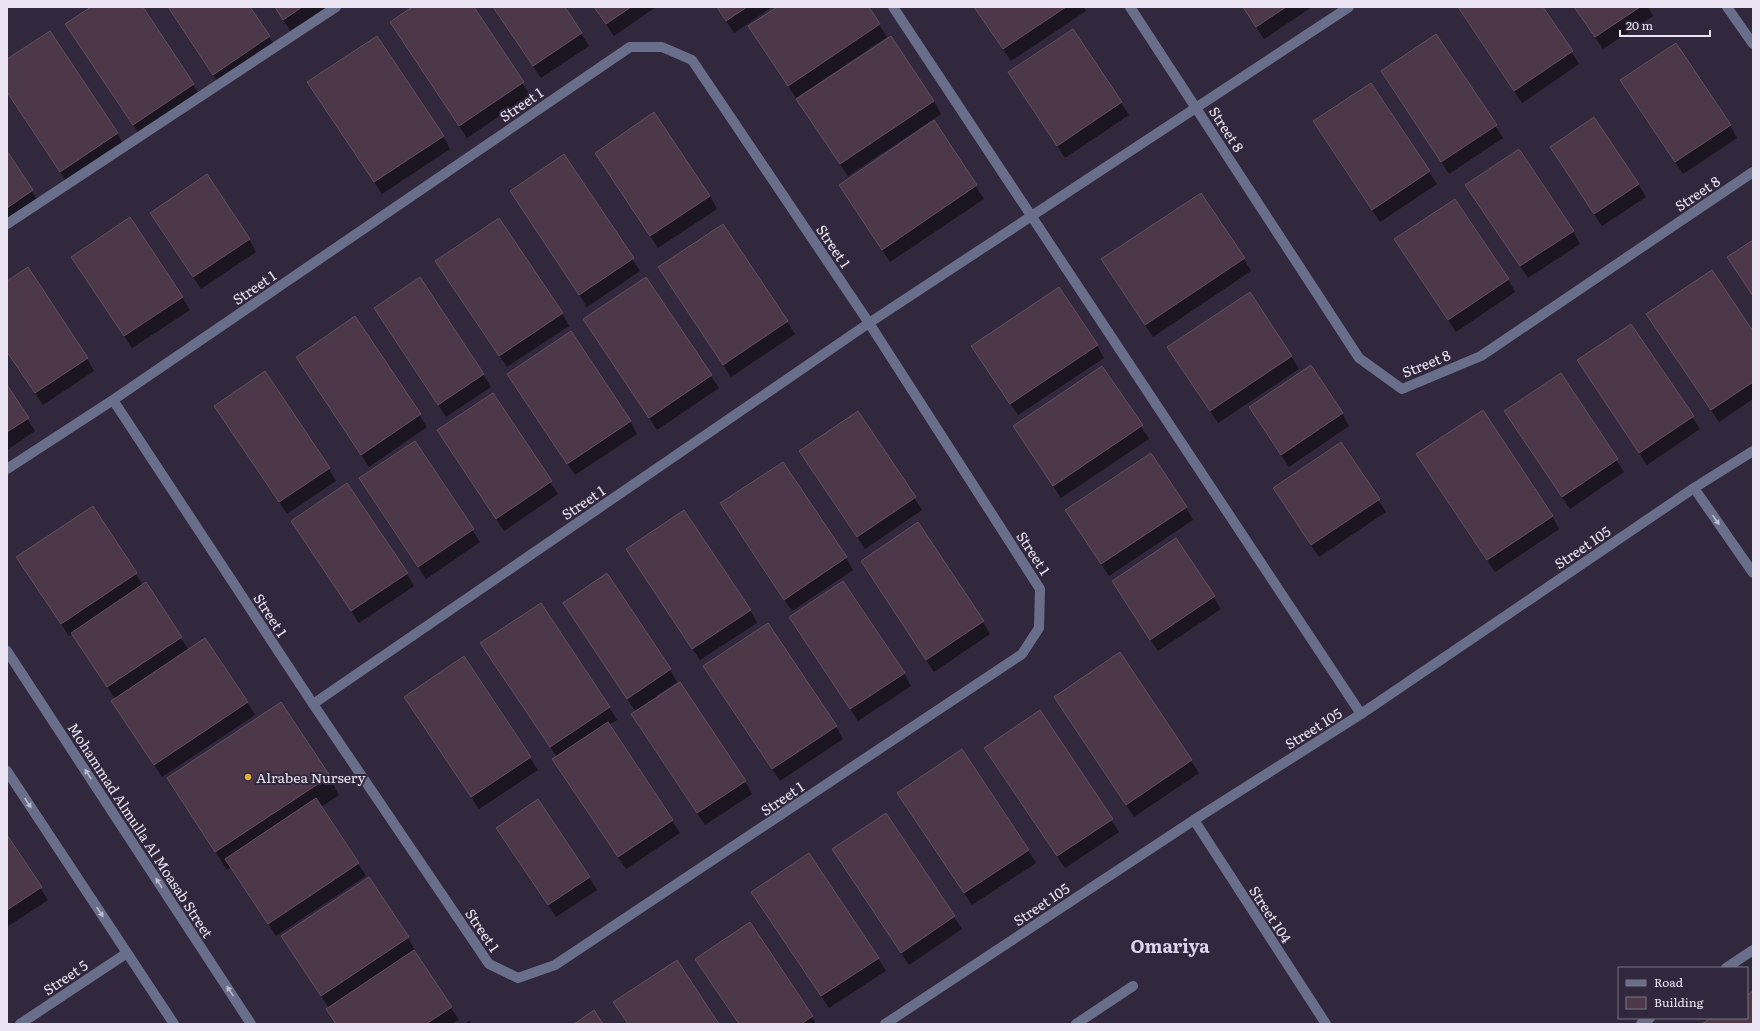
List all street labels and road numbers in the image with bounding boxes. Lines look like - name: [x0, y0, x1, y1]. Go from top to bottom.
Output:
- street label: Street 1: [495, 82, 547, 126]
- street label: Street 8: [1205, 102, 1249, 156]
- street label: Street 8: [1670, 170, 1724, 215]
- street label: Street 1: [812, 220, 856, 272]
- street label: Street 1: [228, 265, 280, 309]
- street label: Street 8: [1399, 344, 1453, 382]
- street label: Street 1: [557, 480, 609, 524]
- street label: Street 105: [1550, 521, 1614, 573]
- street label: Street 1: [1012, 527, 1056, 579]
- street label: Street 1: [249, 589, 293, 641]
- street label: Street 105: [1281, 703, 1345, 753]
- street label: Mohammad Almulla Al Moasab Street: [64, 718, 218, 942]
- street label: Street 1: [756, 776, 808, 820]
- street label: Street 105: [1009, 878, 1073, 930]
- street label: Street 104: [1245, 882, 1297, 947]
- street label: Street 1: [461, 904, 505, 956]
- street label: Street 5: [39, 955, 91, 999]

